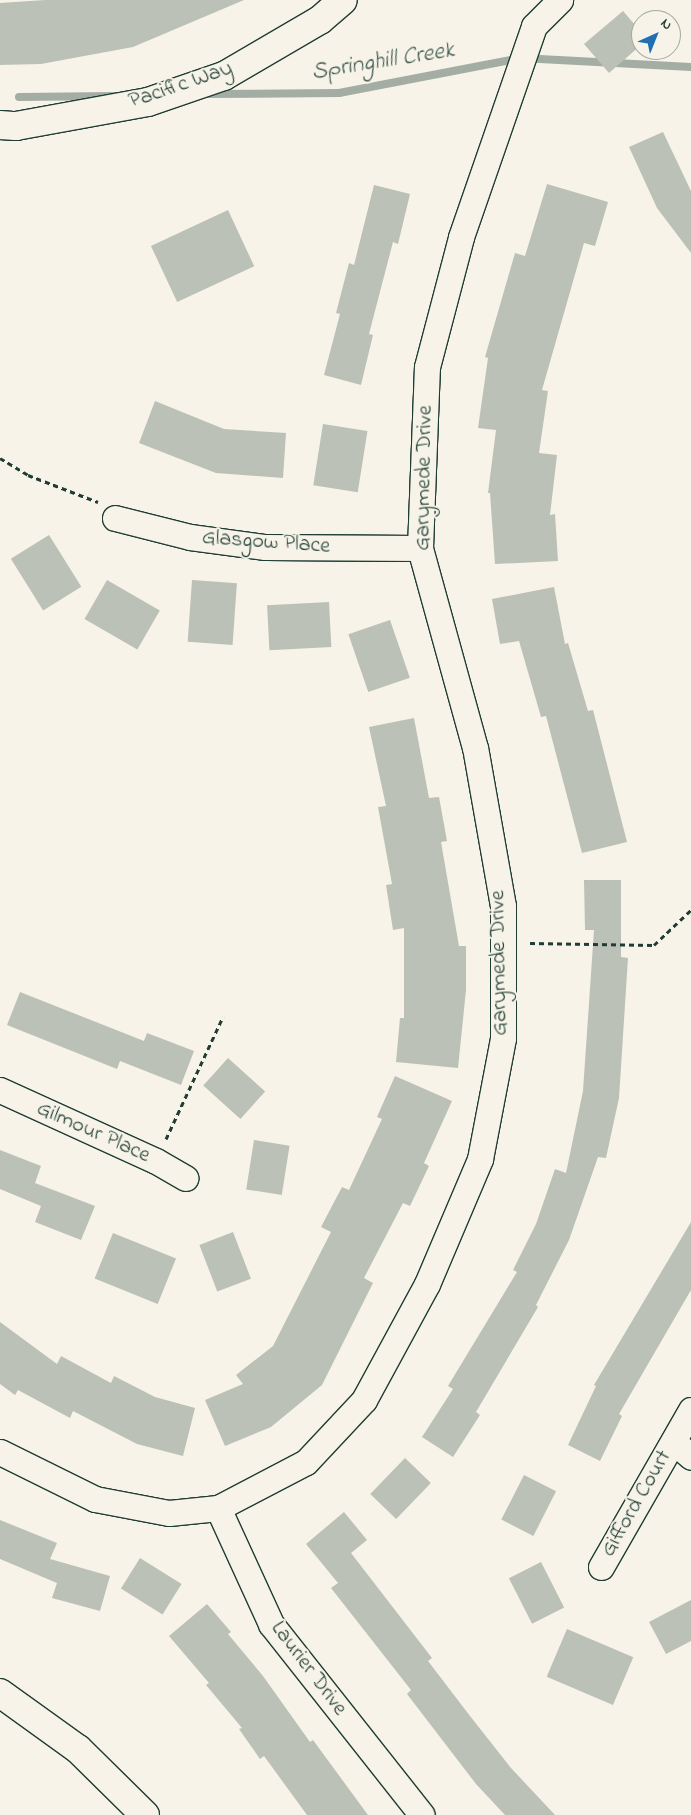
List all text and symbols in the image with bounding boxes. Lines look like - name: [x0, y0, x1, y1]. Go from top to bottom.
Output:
- north arrow: [631, 10, 681, 60]
- text: N: [655, 14, 677, 35]
- water label: Springhill Creek: [309, 36, 457, 88]
- street label: Pacific Way: [126, 56, 236, 116]
- street label: Garymede Drive: [411, 405, 439, 551]
- street label: Glasgow Place: [201, 525, 331, 561]
- street label: Garymede Drive: [486, 890, 514, 1036]
- street label: Gilmour Place: [32, 1096, 154, 1170]
- street label: Gifford Court: [596, 1446, 678, 1562]
- street label: Laurier Drive: [264, 1617, 352, 1721]

